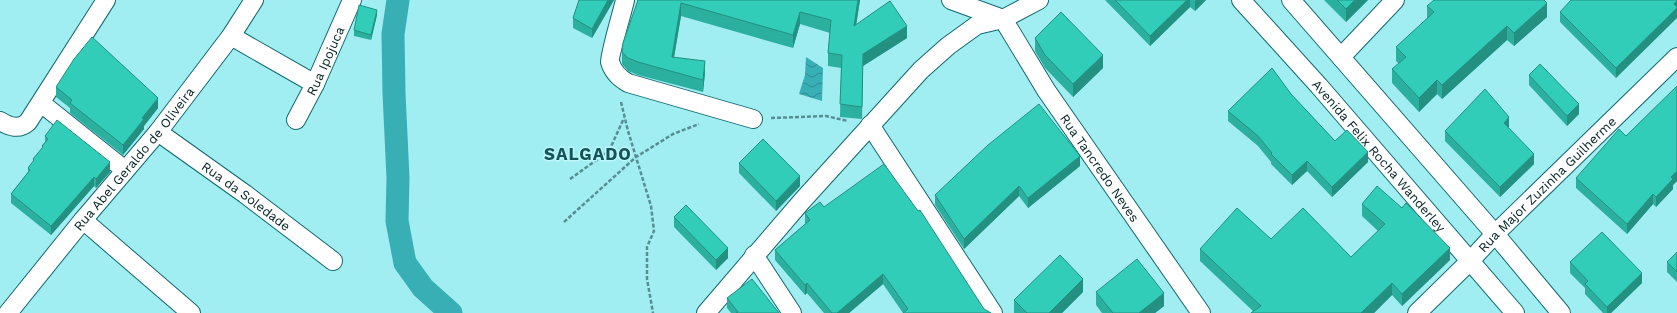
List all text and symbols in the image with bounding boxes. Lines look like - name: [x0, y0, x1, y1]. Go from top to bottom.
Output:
- street label: Rua Ipojuca: [303, 24, 348, 98]
- street label: Avenida Felix Rocha Wanderley: [1309, 77, 1449, 235]
- street label: Rua Abel Geraldo de Oliveira: [71, 84, 198, 234]
- street label: Rua Tancredo Neves: [1057, 111, 1142, 225]
- street label: Rua Major Zuzinha Guilherme: [1475, 114, 1619, 255]
- district label: SALGADO: [544, 144, 632, 164]
- street label: Rua da Soledade: [199, 159, 293, 234]

